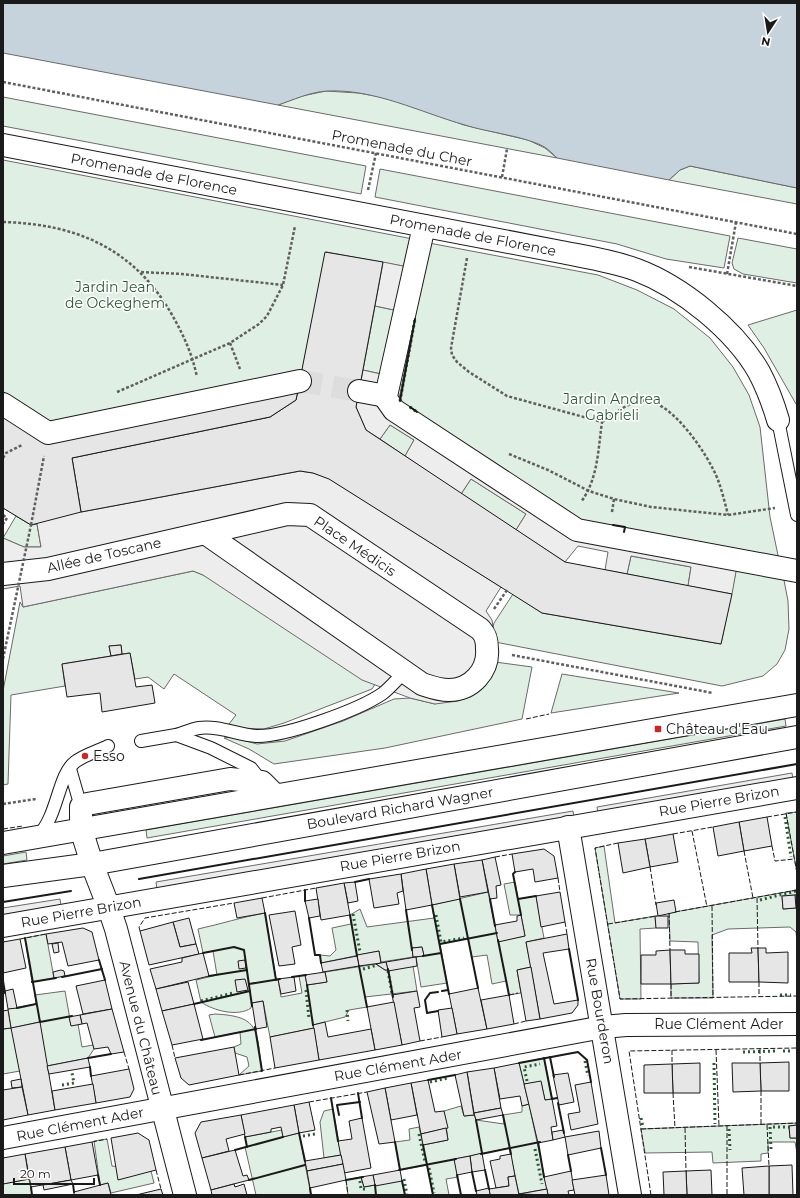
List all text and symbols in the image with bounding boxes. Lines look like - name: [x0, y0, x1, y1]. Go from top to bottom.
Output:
- north arrow: [748, 12, 788, 52]
- text: N: [760, 34, 772, 50]
- street label: Promenade du Cher: [330, 126, 474, 171]
- street label: Promenade de Florence: [69, 149, 239, 199]
- street label: Promenade de Florence: [388, 210, 558, 260]
- park label: Jardin Jean de Ockeghem: [65, 278, 165, 312]
- park label: Jardin Andrea Gabrieli: [562, 390, 661, 424]
- street label: Place Médicis: [310, 512, 400, 580]
- street label: Allée de Toscane: [45, 533, 163, 577]
- place label: Château d'Eau: [666, 720, 768, 738]
- marker: Château d'Eau: [653, 724, 663, 734]
- place label: Esso: [93, 747, 125, 765]
- marker: Esso: [80, 751, 90, 761]
- street label: Rue Pierre Brizon: [657, 782, 781, 820]
- street label: Boulevard Richard Wagner: [305, 783, 495, 833]
- street label: Rue Pierre Brizon: [338, 837, 462, 875]
- street label: Rue Pierre Brizon: [19, 893, 143, 931]
- street label: Rue Bourderon: [582, 957, 618, 1065]
- street label: Avenue du Château: [116, 959, 166, 1097]
- street label: Rue Clément Ader: [654, 1015, 784, 1033]
- street label: Rue Clément Ader: [333, 1045, 464, 1085]
- street label: Rue Clément Ader: [15, 1103, 146, 1145]
- scale bar: [14, 1160, 94, 1186]
- text: 20 m: [20, 1166, 51, 1181]

